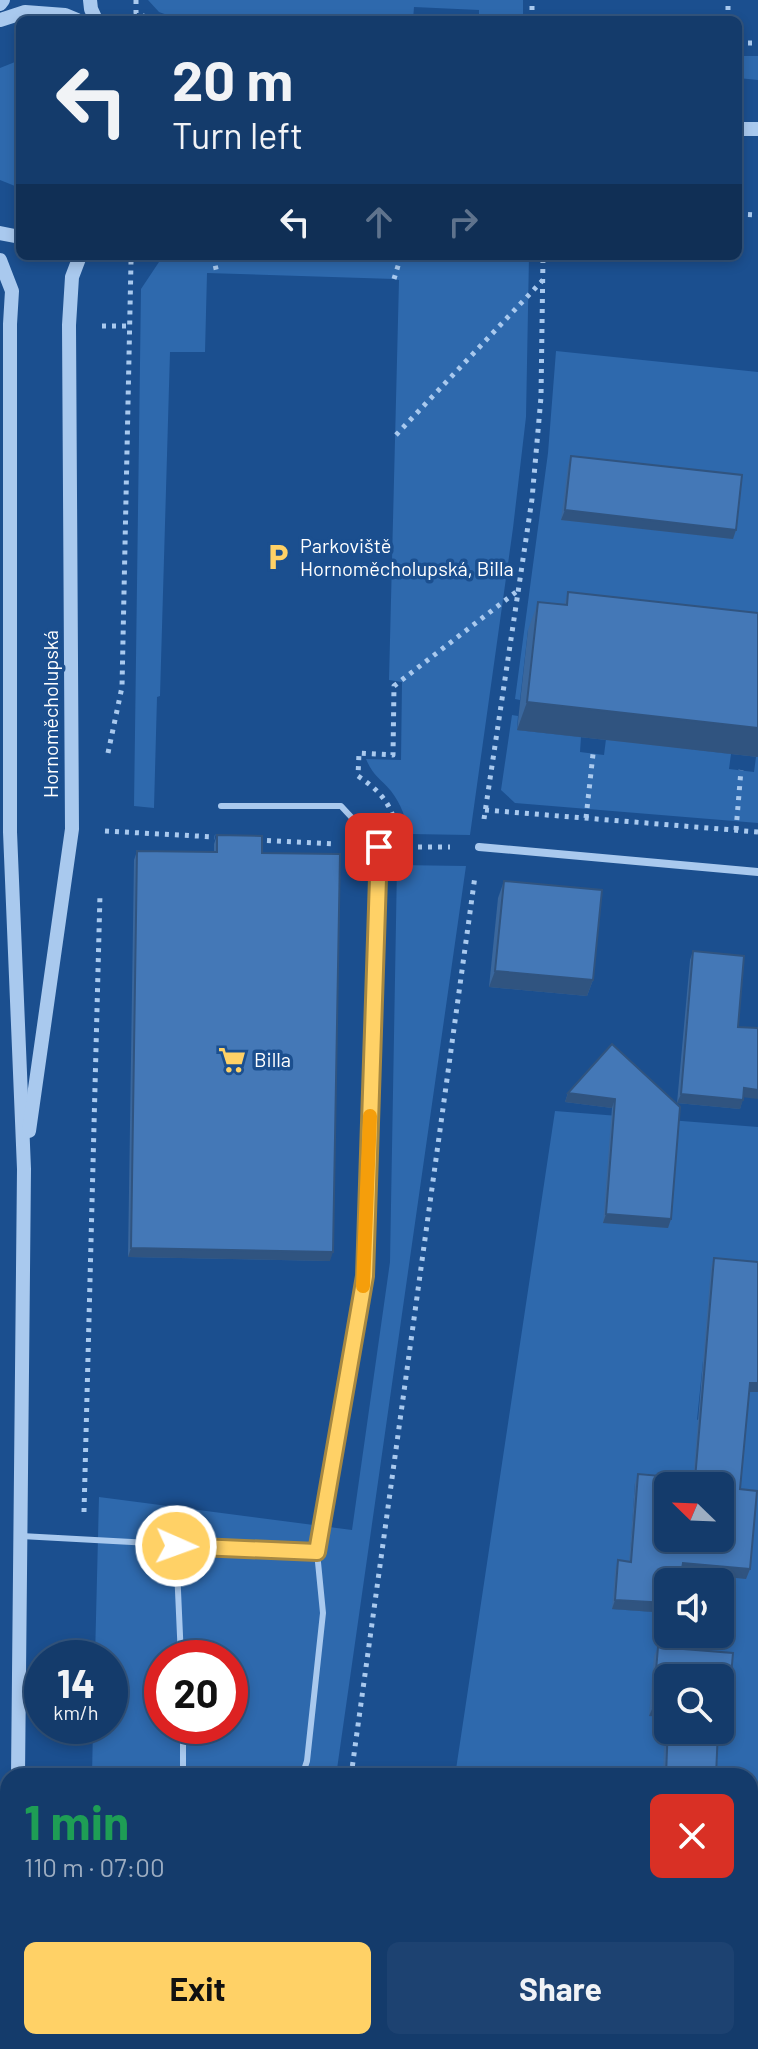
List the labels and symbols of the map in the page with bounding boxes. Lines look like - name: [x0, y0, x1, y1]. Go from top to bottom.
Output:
- place label: Parkoviště Hornoměcholupská, Billa: [300, 533, 514, 580]
- parking icon: Parkoviště Hornoměcholupská, Billa: [263, 542, 293, 572]
- street label: Hornoměcholupská: [38, 630, 62, 798]
- pin: [345, 813, 413, 881]
- supermarket icon: Billa: [217, 1045, 247, 1075]
- place label: Billa: [254, 1047, 291, 1071]
- north arrow: [654, 1472, 734, 1552]
- position arrow: [134, 1504, 218, 1588]
- speed limit sign: 20: [144, 1640, 248, 1744]

